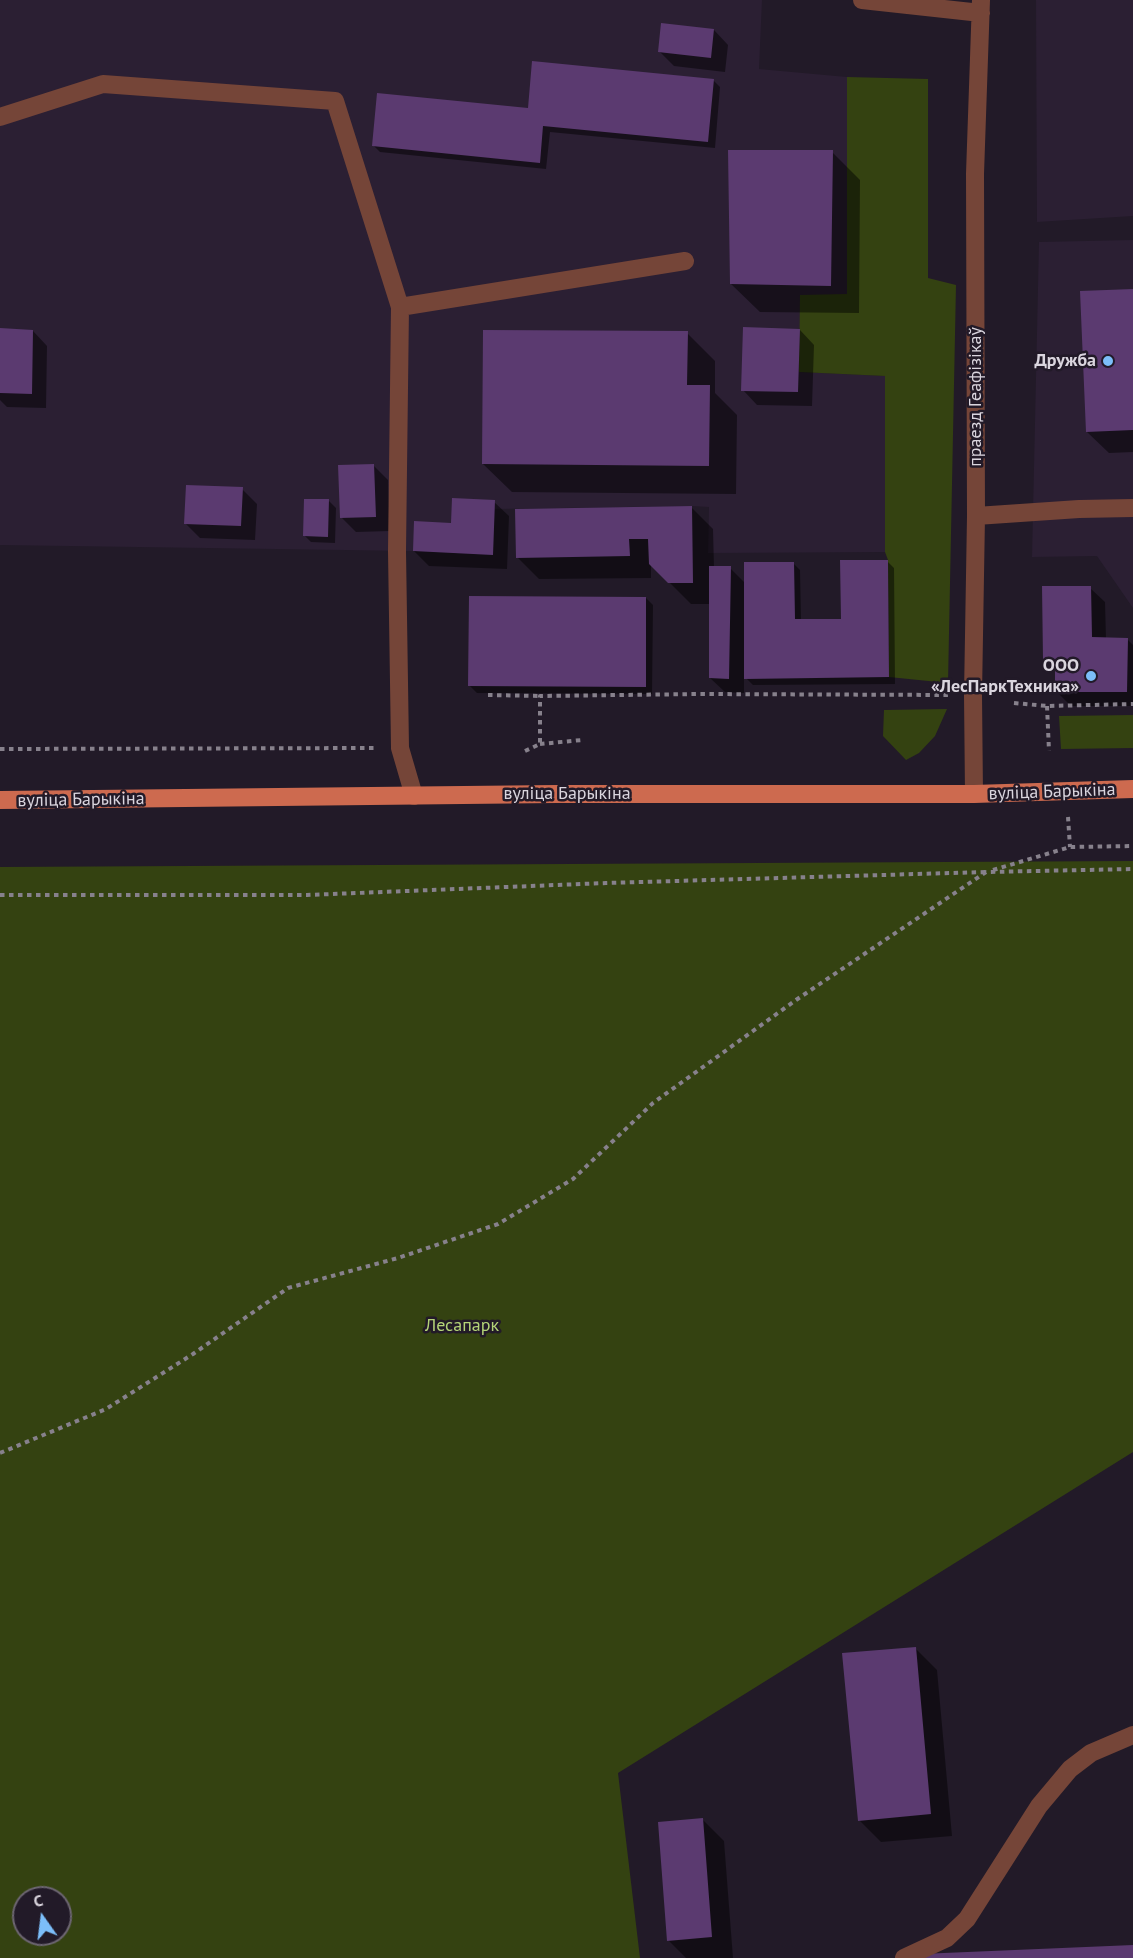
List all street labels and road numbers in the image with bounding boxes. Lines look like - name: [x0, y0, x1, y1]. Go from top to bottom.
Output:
- street label: праезд Геафізікаў: [965, 327, 987, 467]
- street label: вуліца Барыкіна: [988, 779, 1116, 805]
- street label: вуліца Барыкіна: [503, 783, 631, 805]
- street label: вуліца Барыкіна: [17, 788, 145, 812]

